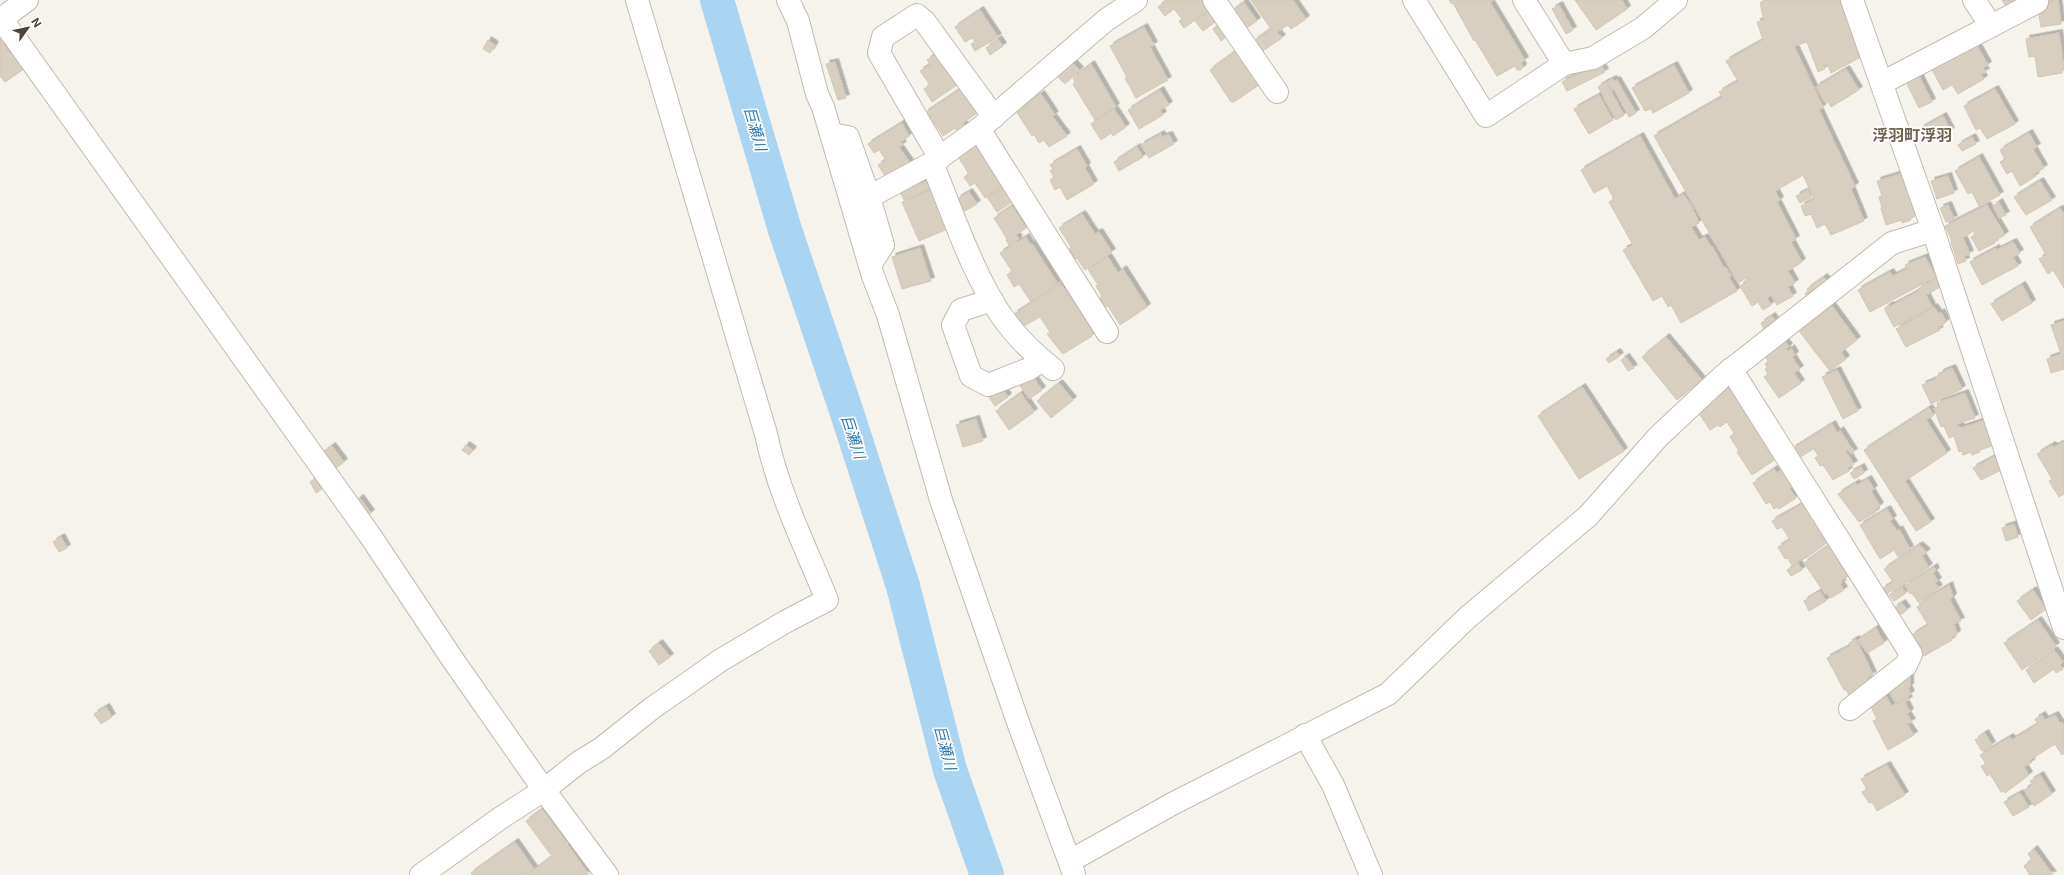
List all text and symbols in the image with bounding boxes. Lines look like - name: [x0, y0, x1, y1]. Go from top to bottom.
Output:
- north arrow: [8, 8, 48, 48]
- text: N: [28, 15, 45, 30]
- water label: 巨瀬川: [740, 105, 771, 155]
- district label: 浮羽町浮羽: [1872, 125, 1952, 145]
- water label: 巨瀬川: [837, 413, 870, 463]
- water label: 巨瀬川: [930, 724, 961, 774]

